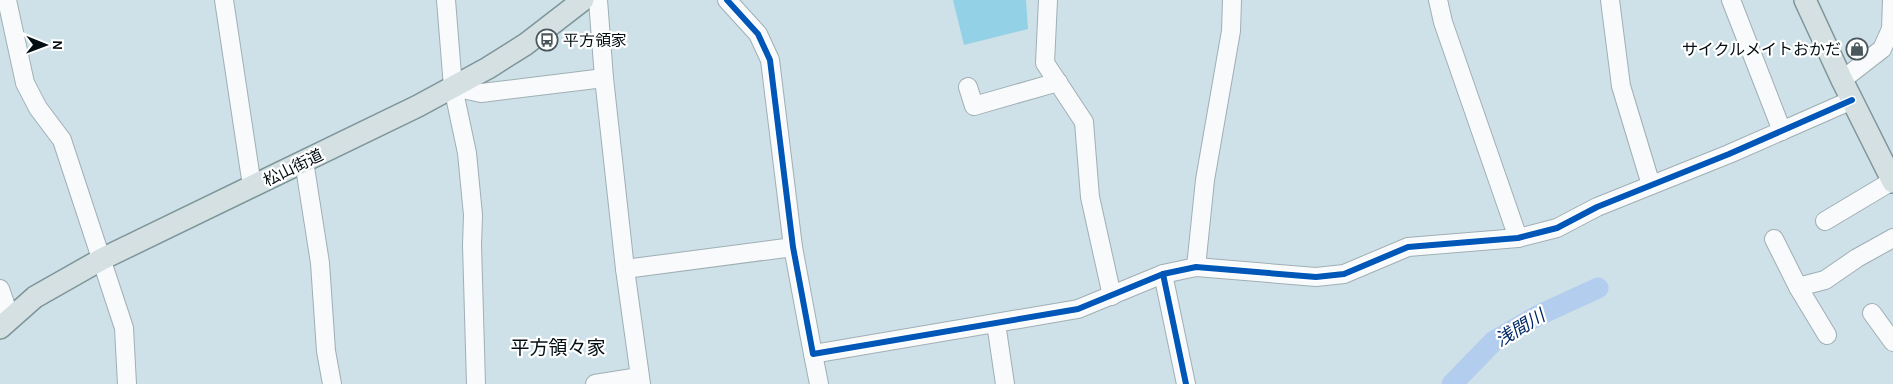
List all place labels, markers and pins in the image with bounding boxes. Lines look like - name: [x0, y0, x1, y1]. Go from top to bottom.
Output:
- bus stop icon: 平方領家: [535, 28, 559, 52]
- place label: 平方領家: [563, 31, 627, 50]
- shop icon: サイクルメイトおかだ: [1845, 37, 1869, 61]
- place label: サイクルメイトおかだ: [1682, 40, 1841, 59]

